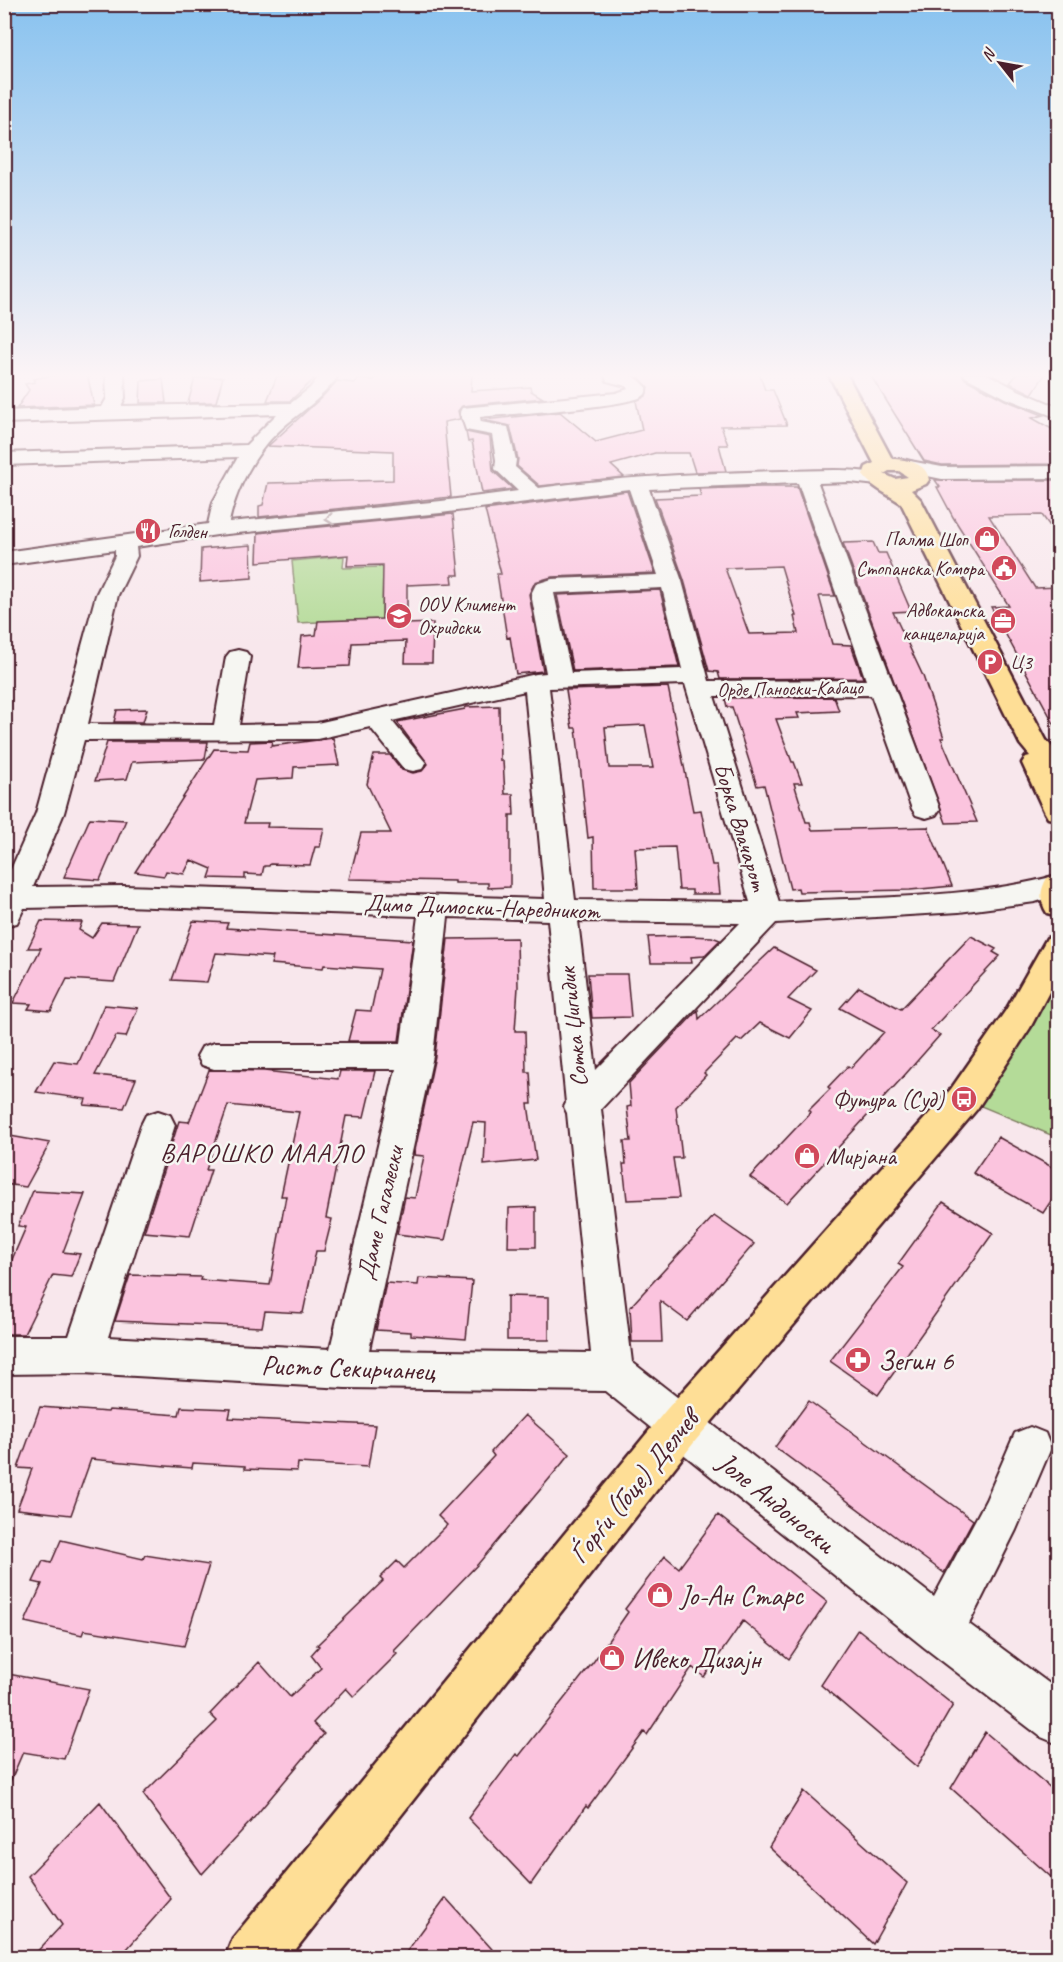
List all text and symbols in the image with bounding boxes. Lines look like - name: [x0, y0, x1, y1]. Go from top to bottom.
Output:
- north arrow: [970, 33, 1030, 93]
- text: N: [977, 44, 1001, 65]
- one-way arrow: [324, 512, 334, 525]
- restaurant icon: Голден: [133, 516, 163, 546]
- place label: Голден: [168, 519, 208, 544]
- shop icon: Палма Шоп: [972, 524, 1002, 554]
- place label: Палма Шоп: [885, 527, 970, 552]
- public building icon: Стопанска Комора: [989, 553, 1019, 583]
- place label: Стопанска Комора: [856, 556, 986, 581]
- place label: ООУ Климент Охридски: [418, 592, 516, 640]
- place label: Адвокатска канцеларија: [902, 598, 986, 646]
- school or university icon: ООУ Климент Охридски: [384, 601, 414, 631]
- office icon: Адвокатска канцеларија: [988, 606, 1018, 636]
- parking icon: Ц3: [975, 647, 1005, 677]
- place label: Ц3: [1010, 650, 1034, 675]
- street label: Орде Паноски-Кабацо: [717, 675, 864, 702]
- street label: Борка Влачарот: [707, 759, 775, 895]
- street label: Димо Димоски-Наредникот: [363, 888, 602, 926]
- street label: Сотка Џигидик: [552, 963, 594, 1088]
- place label: Футура (Суд): [832, 1084, 945, 1114]
- bus stop icon: Футура (Суд): [949, 1084, 979, 1114]
- district label: ВАРОШКО МААЛО: [160, 1136, 365, 1170]
- street label: Даме Гагалески: [350, 1141, 410, 1282]
- shop icon: Мирјана: [792, 1141, 822, 1171]
- place label: Мирјана: [826, 1141, 897, 1171]
- place label: Зегин 6: [878, 1343, 955, 1378]
- pharmacy icon: Зегин 6: [843, 1345, 873, 1375]
- street label: Ристо Секирчанец: [261, 1347, 437, 1388]
- street label: Ѓорѓи (Гоце) Делчев: [561, 1398, 709, 1570]
- street label: Јоле Андоноски: [709, 1443, 844, 1562]
- place label: Јо-Ан Старс: [678, 1578, 805, 1613]
- shop icon: Јо-Ан Старс: [645, 1580, 675, 1610]
- place label: Ивеко Дизајн: [632, 1641, 762, 1676]
- shop icon: Ивеко Дизајн: [597, 1643, 627, 1673]

